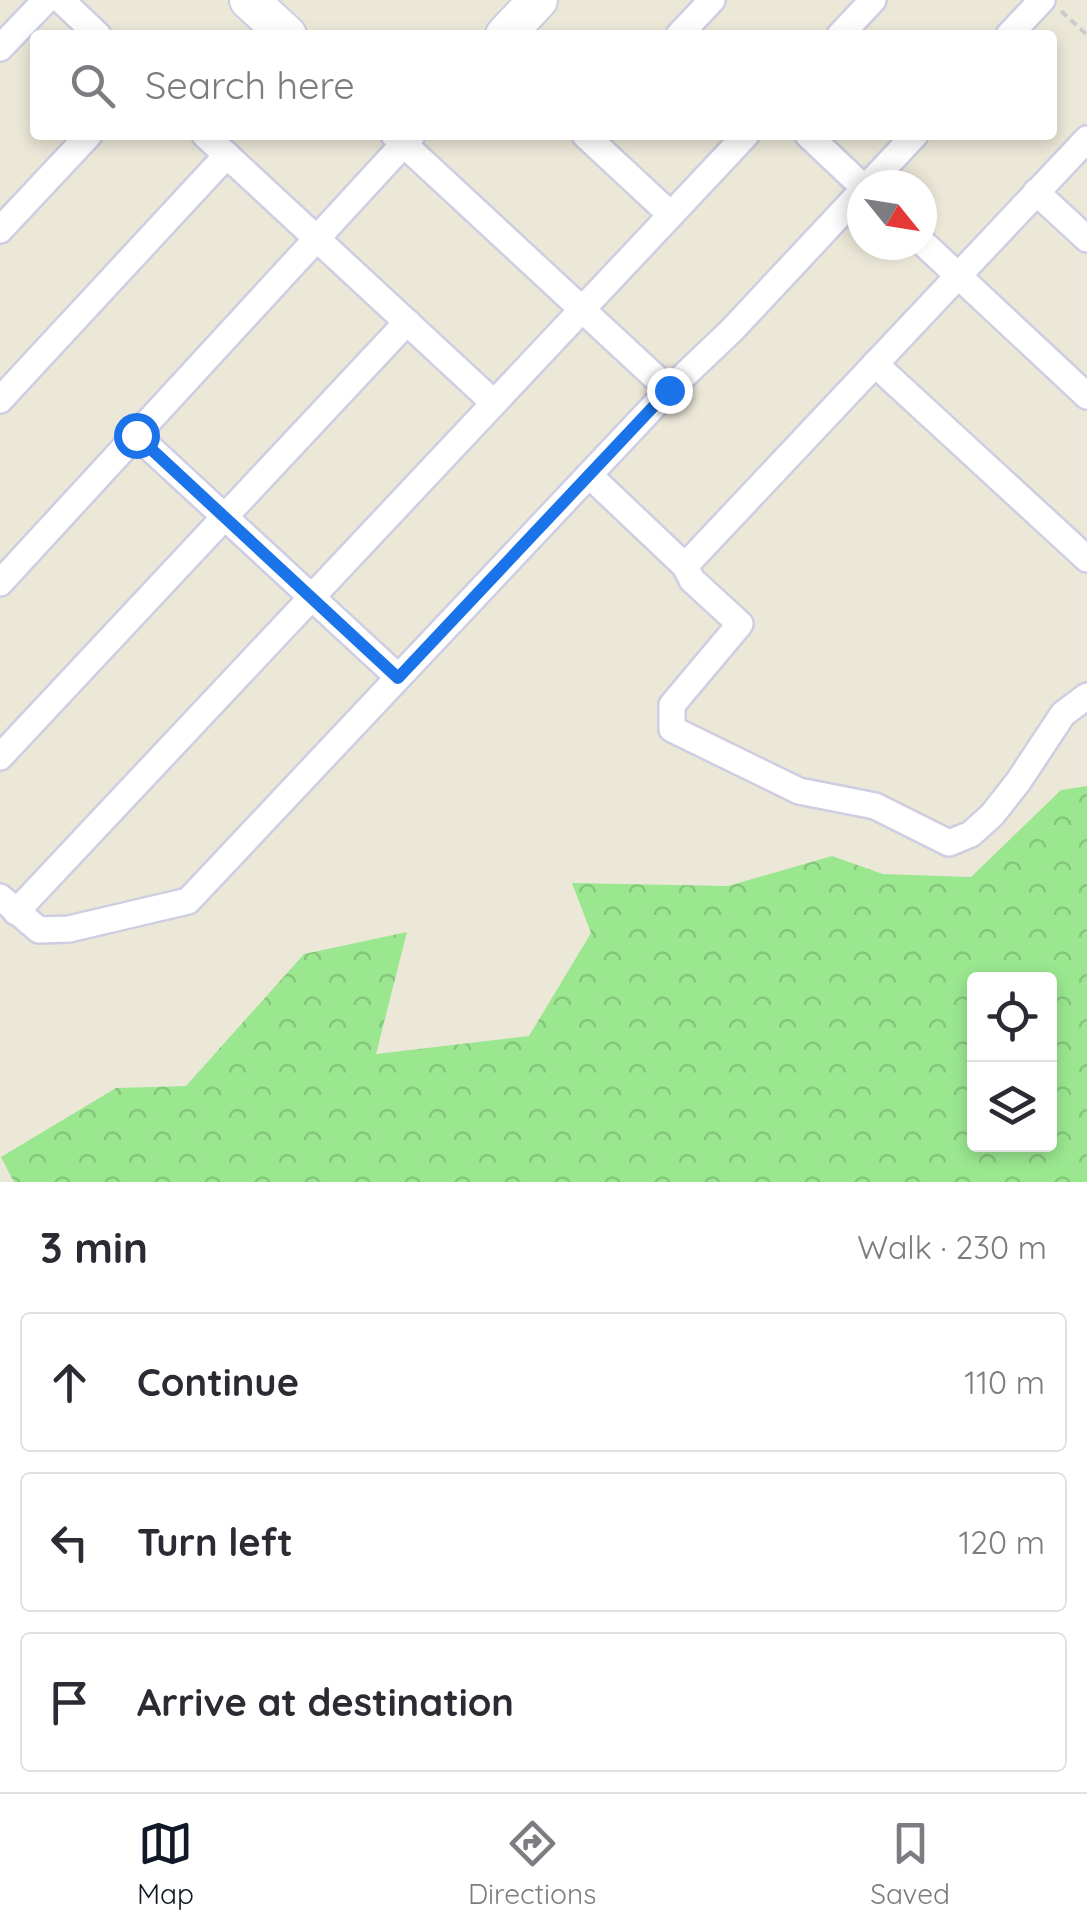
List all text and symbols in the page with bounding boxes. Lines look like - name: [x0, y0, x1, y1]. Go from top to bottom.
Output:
- search box: [30, 30, 1057, 140]
- icon: search: [65, 58, 120, 113]
- text: Search here: [145, 61, 355, 109]
- north arrow: [847, 170, 937, 260]
- route end: [647, 368, 693, 414]
- route start: [114, 413, 160, 459]
- map controls: [967, 972, 1057, 1152]
- button: locate: [967, 972, 1057, 1062]
- button: layers: [967, 1062, 1057, 1152]
- text: 3 min: [40, 1221, 148, 1274]
- text: Walk · 230 m: [857, 1227, 1047, 1267]
- icon: ahead: [42, 1355, 97, 1410]
- text: Continue: [137, 1358, 299, 1406]
- text: 110 m: [964, 1362, 1045, 1402]
- icon: left: [42, 1515, 97, 1570]
- text: Turn left: [137, 1518, 293, 1566]
- text: 120 m: [958, 1522, 1045, 1562]
- icon: arrive: [42, 1675, 97, 1730]
- text: Arrive at destination: [137, 1678, 514, 1726]
- tab: Map: [137, 1816, 194, 1911]
- tab: Directions: [468, 1816, 596, 1911]
- tab: Saved: [870, 1816, 950, 1911]

